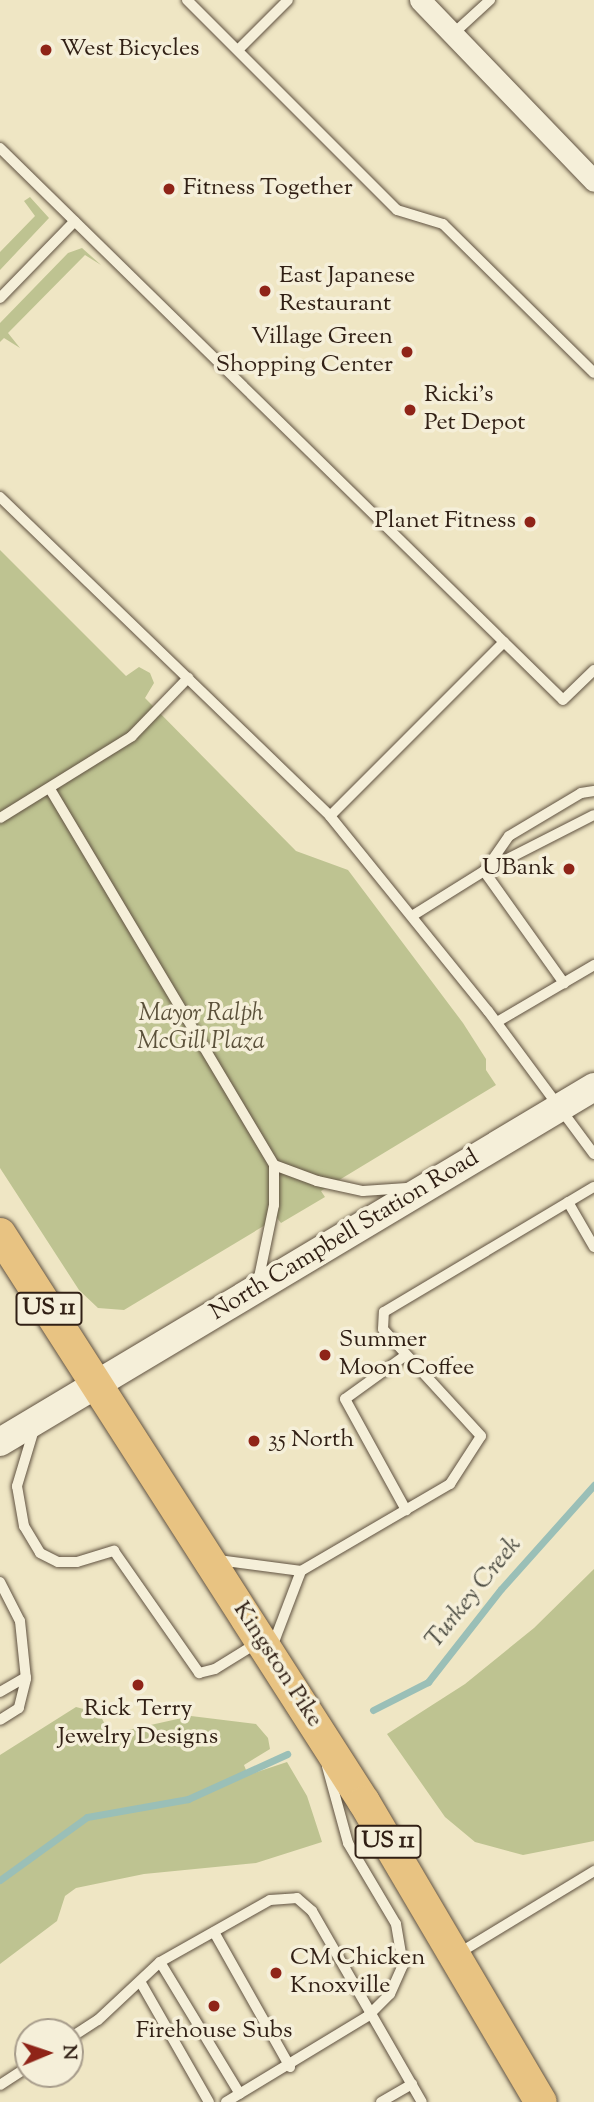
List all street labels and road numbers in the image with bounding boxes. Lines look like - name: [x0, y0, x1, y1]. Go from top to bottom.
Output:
- street label: North Campbell Station Road: [205, 1144, 485, 1328]
- road number: US 11: [14, 1290, 84, 1328]
- street label: Kingston Pike: [226, 1597, 328, 1733]
- road number: US 11: [353, 1823, 423, 1862]

